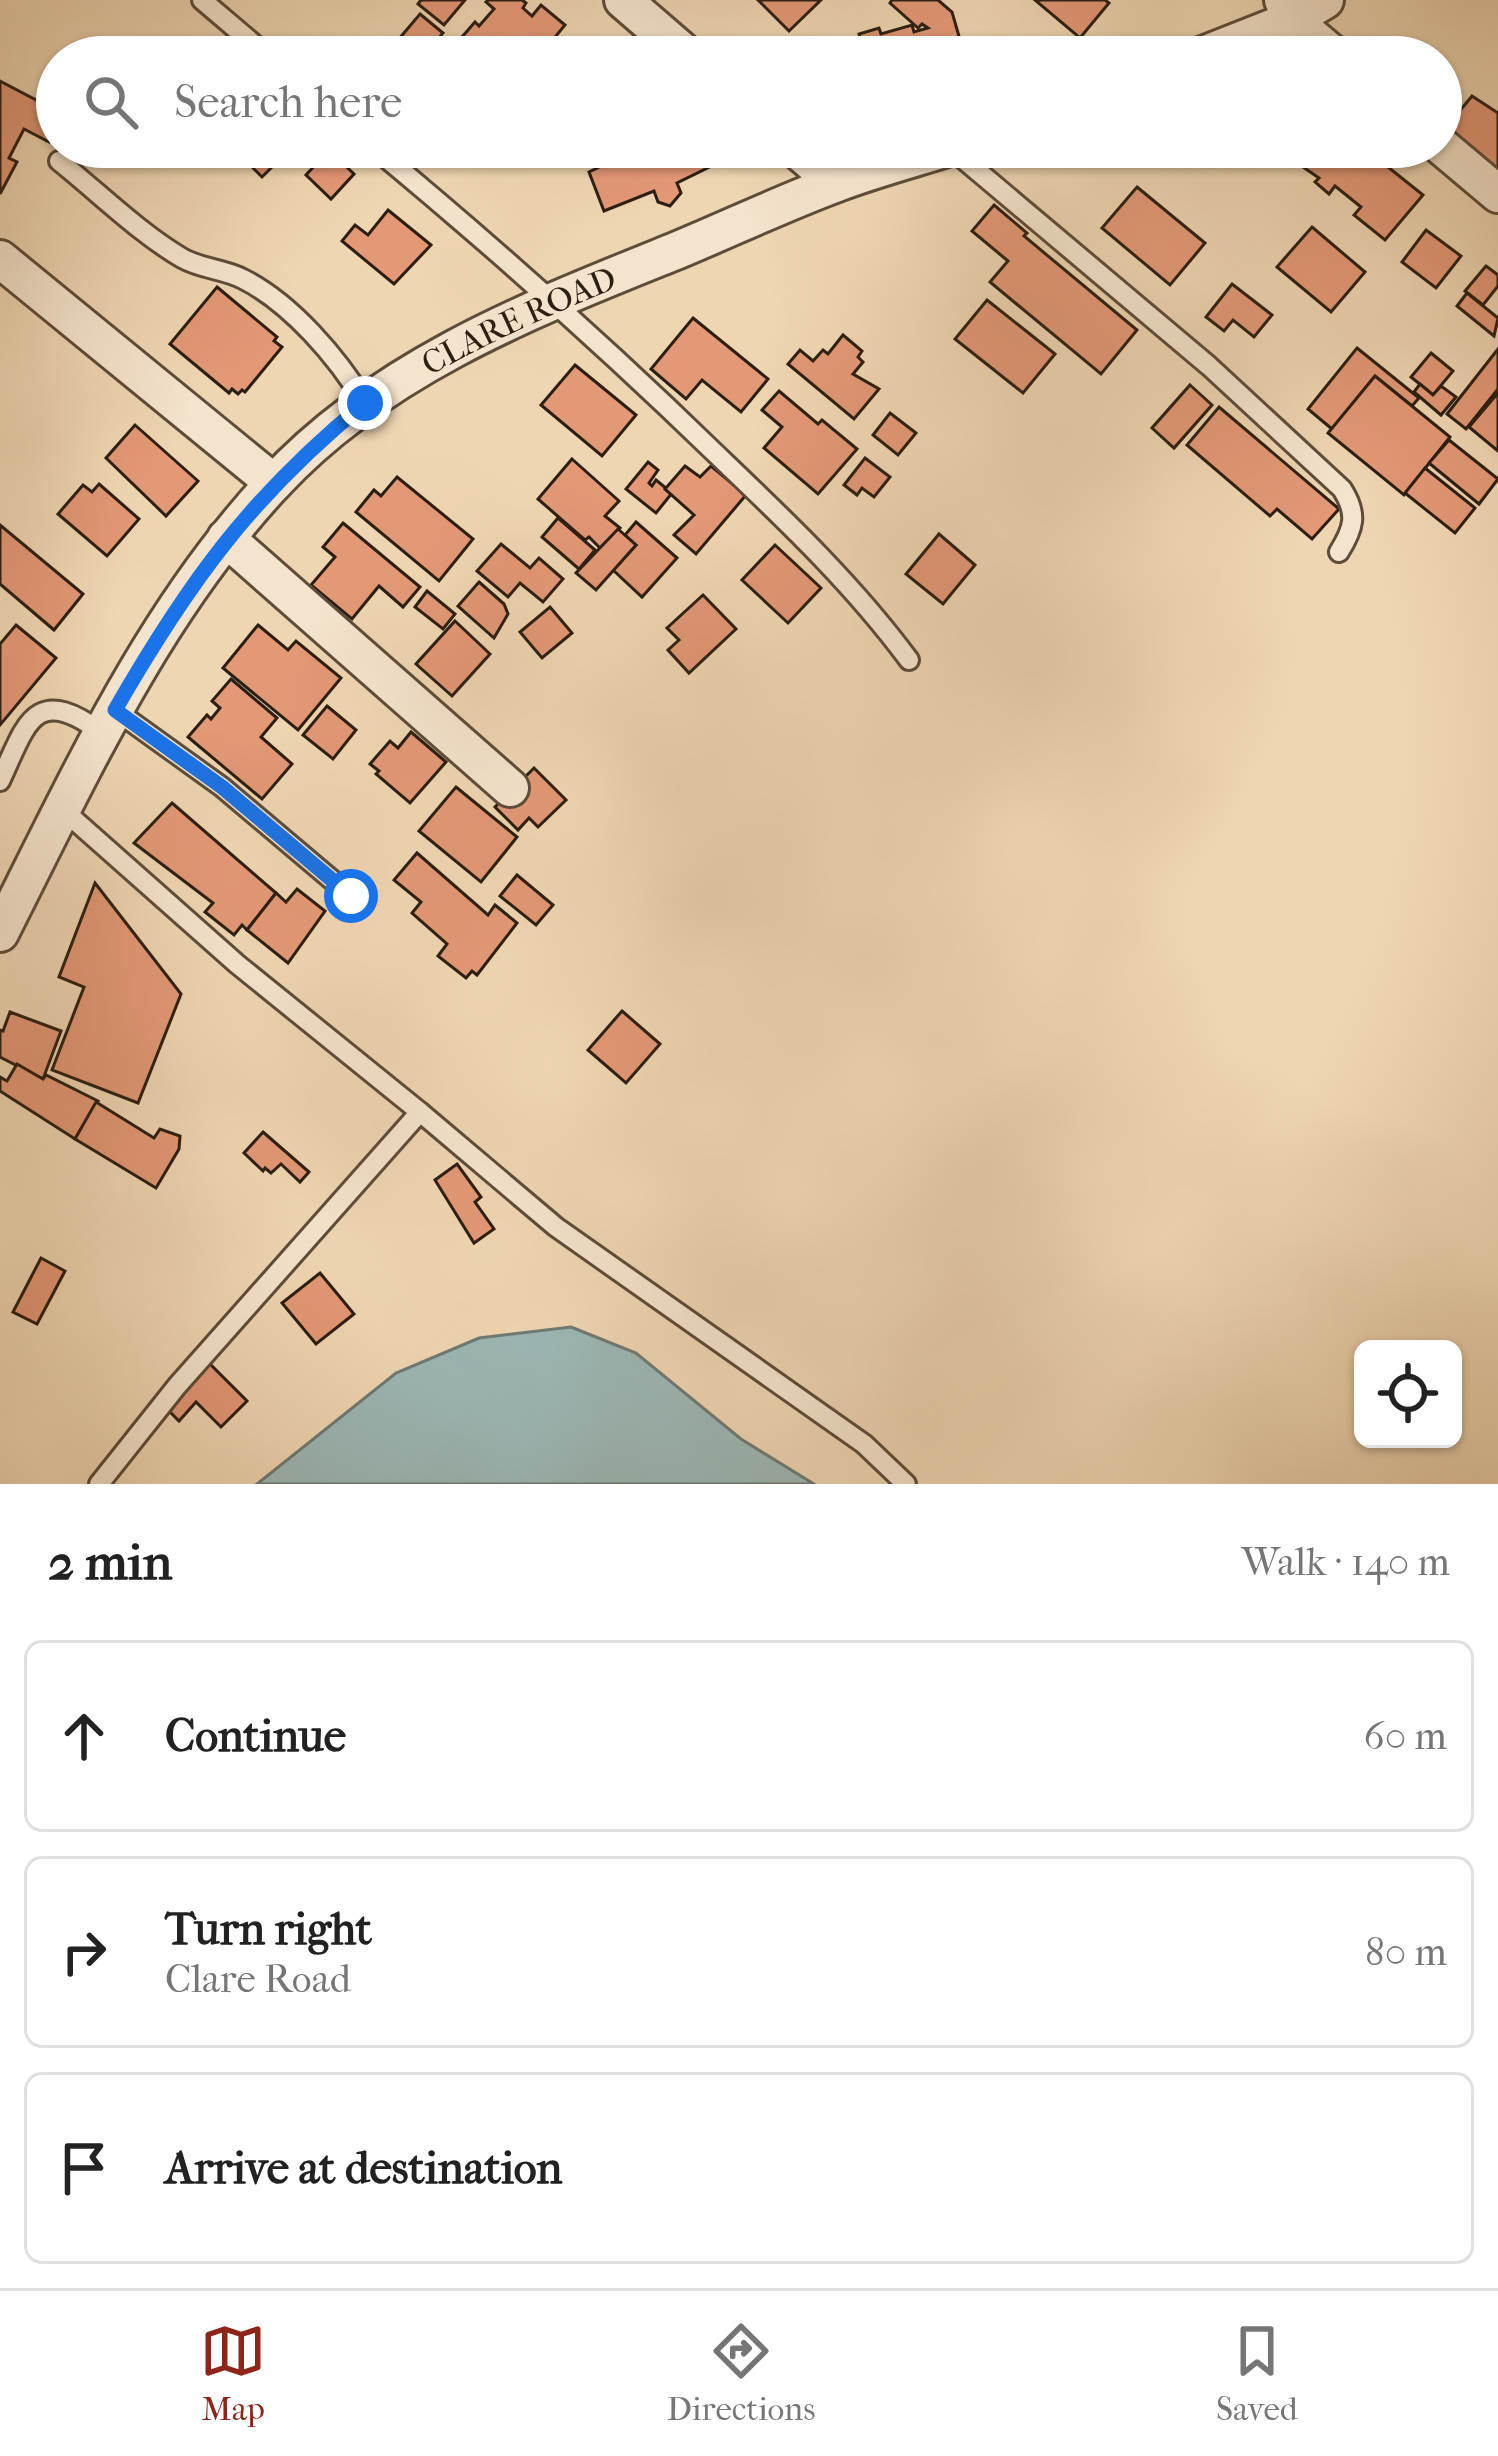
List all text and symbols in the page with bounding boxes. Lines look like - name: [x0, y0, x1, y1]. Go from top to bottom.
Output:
- search box: [36, 36, 1462, 168]
- icon: search: [78, 69, 144, 135]
- text: Search here: [174, 76, 402, 129]
- street label: CLARE ROAD: [415, 259, 622, 384]
- route end: [338, 376, 392, 430]
- route start: [324, 869, 378, 923]
- map controls: [1354, 1340, 1462, 1448]
- button: locate: [1354, 1340, 1462, 1448]
- text: 2 min: [48, 1532, 172, 1592]
- text: Walk · 140 m: [1242, 1539, 1450, 1585]
- icon: ahead: [51, 1703, 117, 1769]
- text: Continue: [165, 1710, 346, 1763]
- text: 60 m: [1364, 1713, 1447, 1759]
- text: Turn right: [165, 1903, 372, 1956]
- icon: right: [51, 1919, 117, 1985]
- text: 80 m: [1365, 1929, 1447, 1975]
- text: Clare Road: [165, 1956, 351, 2002]
- icon: arrive: [51, 2135, 117, 2201]
- text: Arrive at destination: [165, 2142, 562, 2195]
- tab: Map: [200, 2318, 266, 2429]
- tab: Directions: [667, 2318, 815, 2429]
- tab: Saved: [1216, 2318, 1298, 2429]

